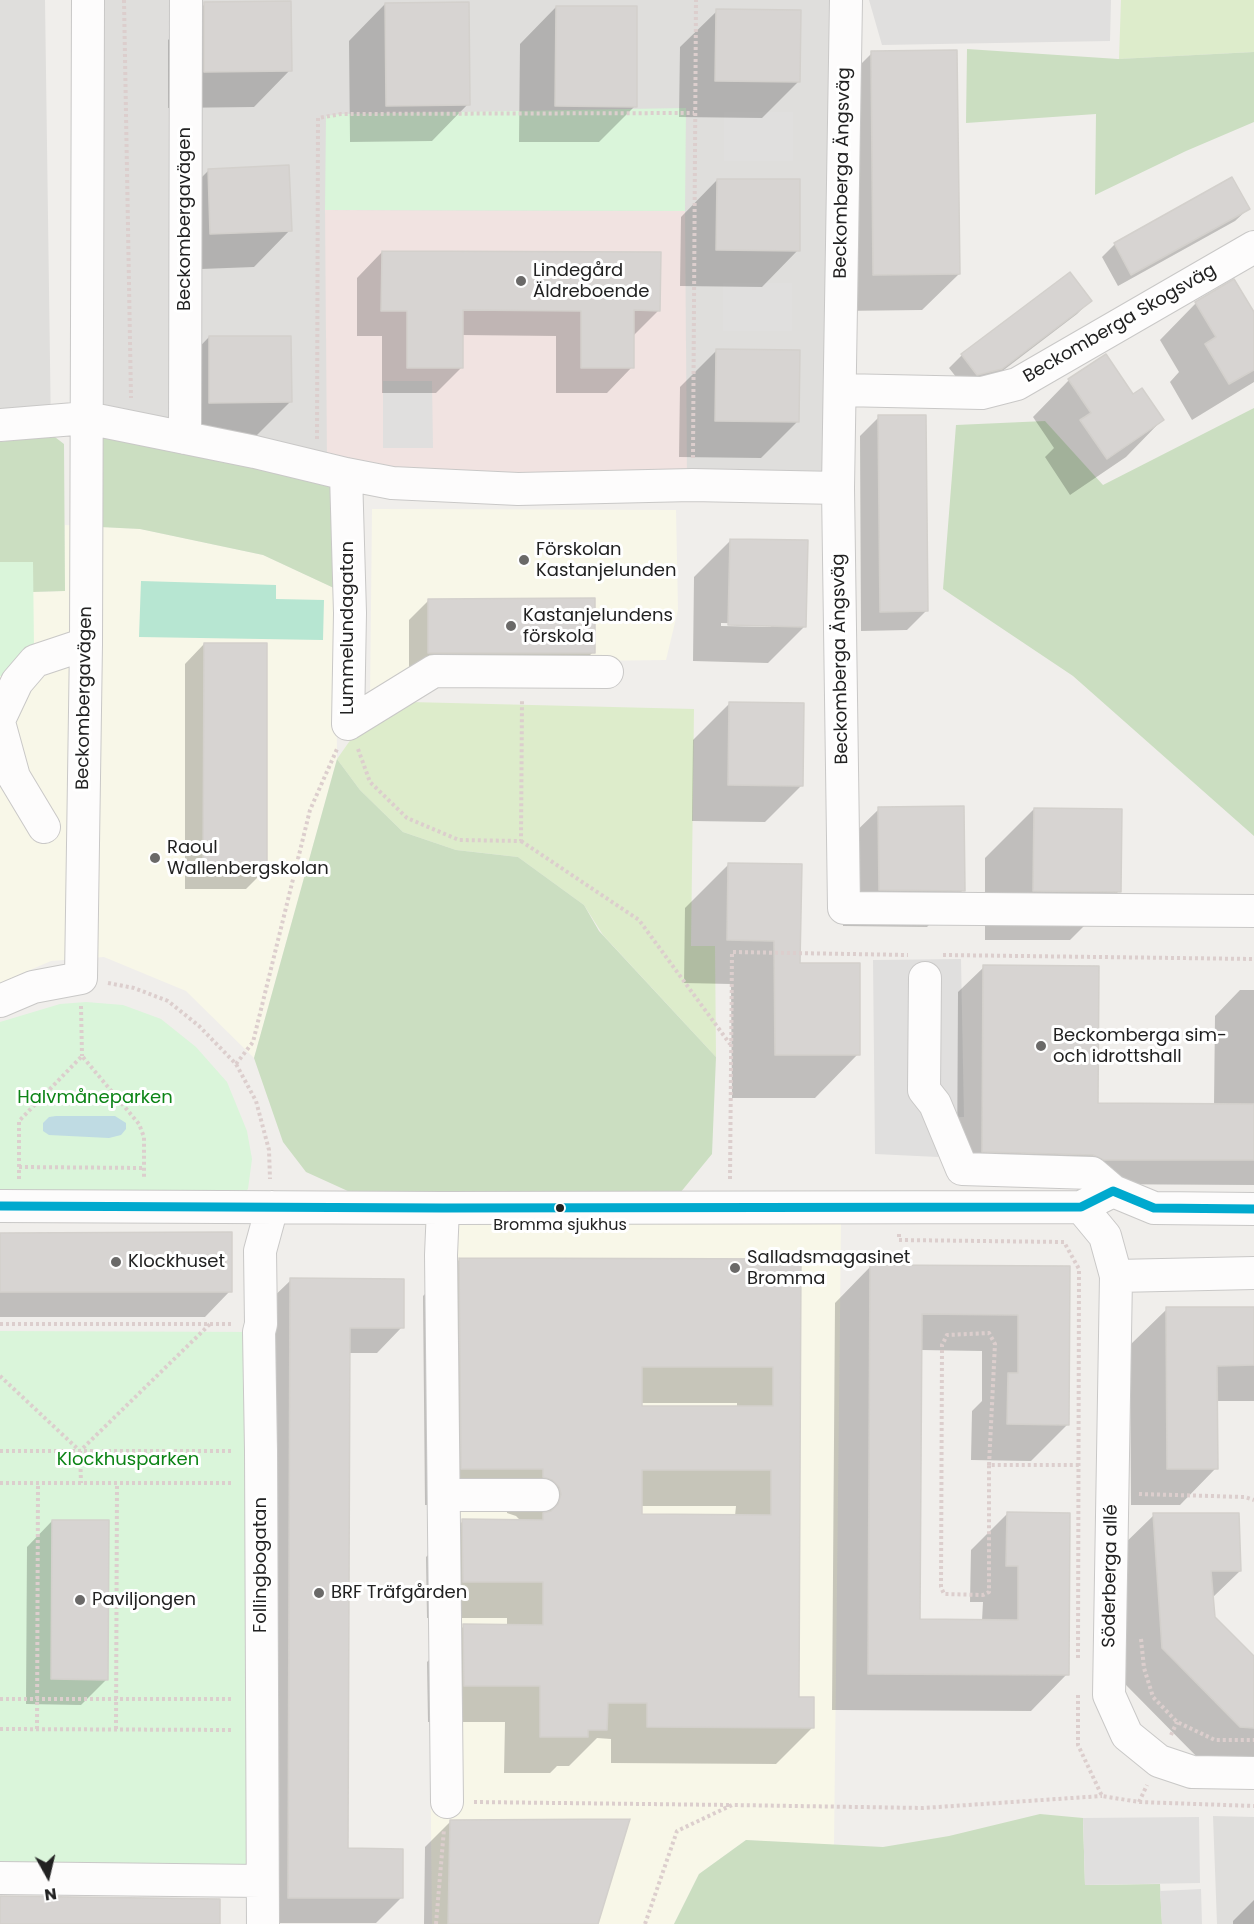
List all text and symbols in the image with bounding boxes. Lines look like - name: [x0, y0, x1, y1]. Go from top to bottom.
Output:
- street label: Beckomberga Ängsväg: [830, 67, 856, 279]
- street label: Beckombergavägen: [174, 127, 196, 311]
- place label: Lindegård Äldreboende: [533, 260, 649, 302]
- street label: Beckomberga Skogsväg: [1020, 260, 1220, 388]
- marker: Lindegård Äldreboende: [514, 274, 528, 288]
- place label: Förskolan Kastanjelunden: [536, 539, 677, 582]
- street label: Lummelundagatan: [337, 541, 359, 715]
- marker: Förskolan Kastanjelunden: [517, 553, 531, 567]
- street label: Beckomberga Ängsväg: [828, 553, 854, 765]
- place label: Kastanjelundens förskola: [523, 605, 673, 648]
- street label: Beckombergavägen: [73, 606, 97, 790]
- marker: Kastanjelundens förskola: [504, 619, 518, 633]
- place label: Raoul Wallenbergskolan: [167, 837, 329, 880]
- marker: Raoul Wallenbergskolan: [148, 851, 162, 865]
- place label: Beckomberga sim- och idrottshall: [1053, 1025, 1227, 1068]
- marker: Beckomberga sim- och idrottshall: [1034, 1039, 1048, 1053]
- park label: Halvmåneparken: [17, 1087, 173, 1109]
- marker: Bromma sjukhus: [554, 1202, 566, 1214]
- place label: Bromma sjukhus: [493, 1216, 627, 1236]
- place label: Salladsmagasinet Bromma: [747, 1247, 910, 1290]
- place label: Klockhuset: [128, 1251, 225, 1273]
- marker: Klockhuset: [109, 1255, 123, 1269]
- marker: Salladsmagasinet Bromma: [728, 1261, 742, 1275]
- park label: Klockhusparken: [57, 1449, 199, 1471]
- street label: Follingbogatan: [250, 1497, 272, 1633]
- street label: Söderberga allé: [1099, 1504, 1123, 1648]
- place label: BRF Träfgården: [331, 1582, 467, 1604]
- marker: BRF Träfgården: [312, 1586, 326, 1600]
- place label: Paviljongen: [92, 1589, 196, 1611]
- marker: Paviljongen: [73, 1593, 87, 1607]
- north arrow: [18, 1846, 78, 1906]
- text: N: [43, 1882, 58, 1907]

